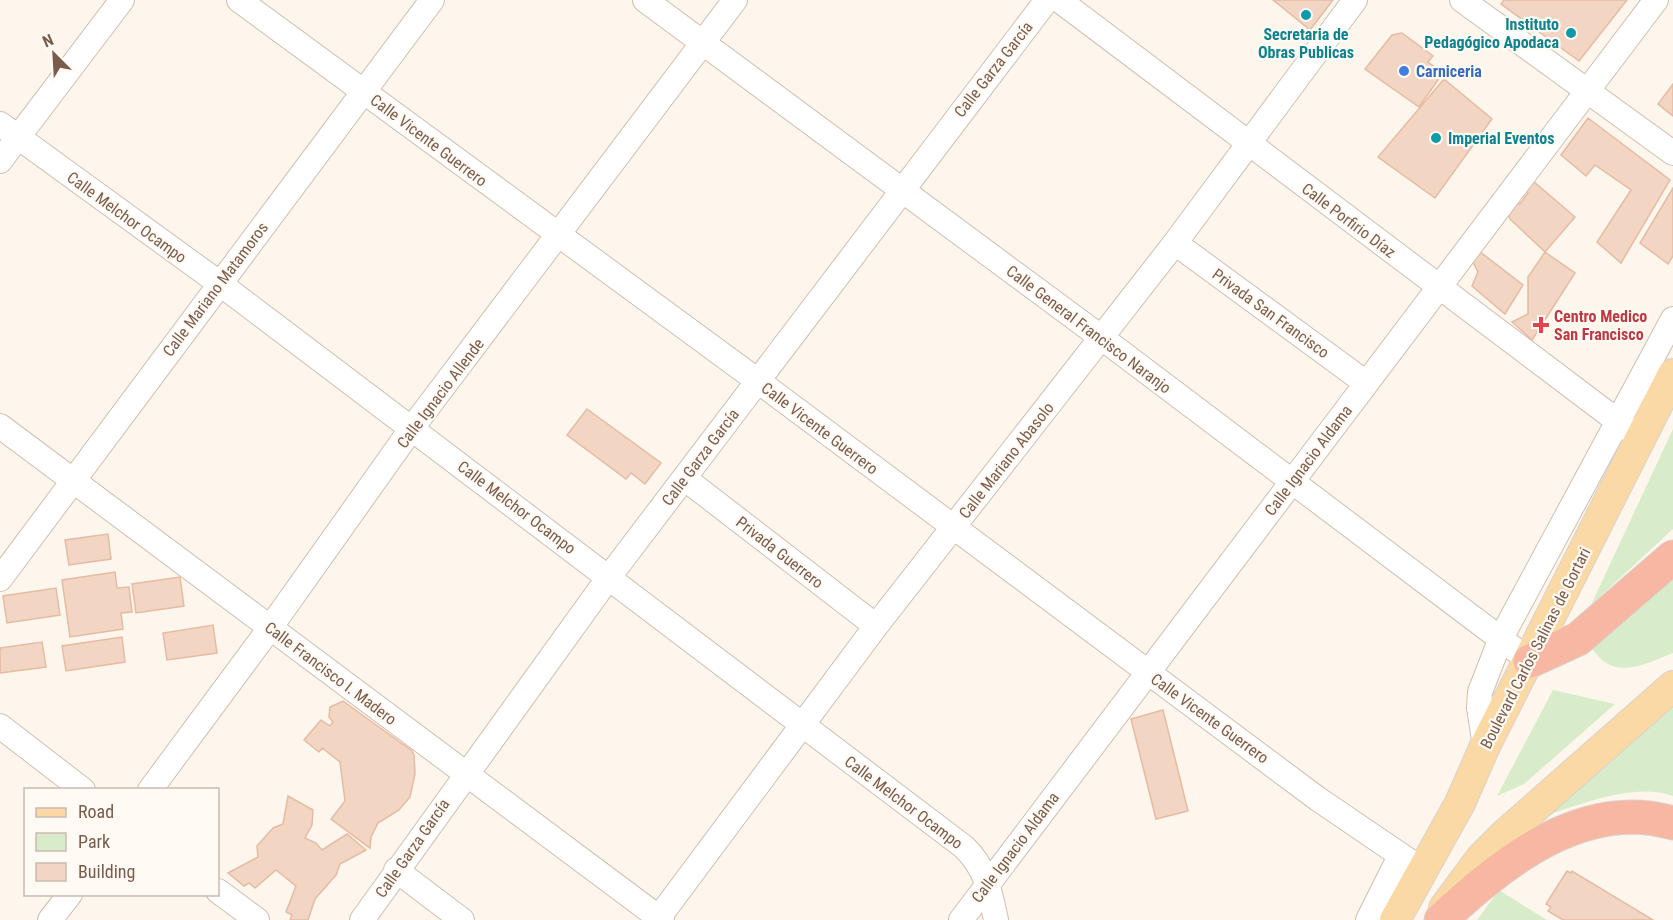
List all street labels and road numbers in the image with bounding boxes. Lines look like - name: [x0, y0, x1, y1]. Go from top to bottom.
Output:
- street label: Calle Garza García: [950, 18, 1037, 121]
- street label: Calle Vicente Guerrero: [367, 90, 491, 190]
- street label: Calle Melchor Ocampo: [63, 168, 190, 267]
- street label: Calle Porfirio Díaz: [1298, 179, 1399, 262]
- street label: Calle Mariano Matamoros: [159, 219, 272, 360]
- street label: Calle General Francisco Naranjo: [1003, 261, 1175, 398]
- street label: Privada San Francisco: [1209, 265, 1333, 362]
- street label: Calle Ignacio Allende: [393, 335, 488, 452]
- street label: Calle Vicente Guerrero: [758, 378, 882, 478]
- street label: Calle Mariano Abasolo: [955, 398, 1058, 522]
- street label: Calle Ignacio Aldama: [1261, 401, 1356, 519]
- street label: Calle Garza García: [658, 405, 743, 509]
- street label: Calle Melchor Ocampo: [454, 457, 579, 558]
- street label: Privada Guerrero: [732, 512, 827, 592]
- street label: Boulevard Carlos Salinas de Gortari: [1476, 545, 1595, 752]
- street label: Calle Francisco I. Madero: [261, 618, 400, 729]
- street label: Calle Vicente Guerrero: [1147, 669, 1272, 768]
- street label: Calle Melchor Ocampo: [841, 752, 966, 853]
- street label: Calle Ignacio Aldama: [968, 788, 1063, 906]
- street label: Calle Garza García: [371, 795, 454, 901]

